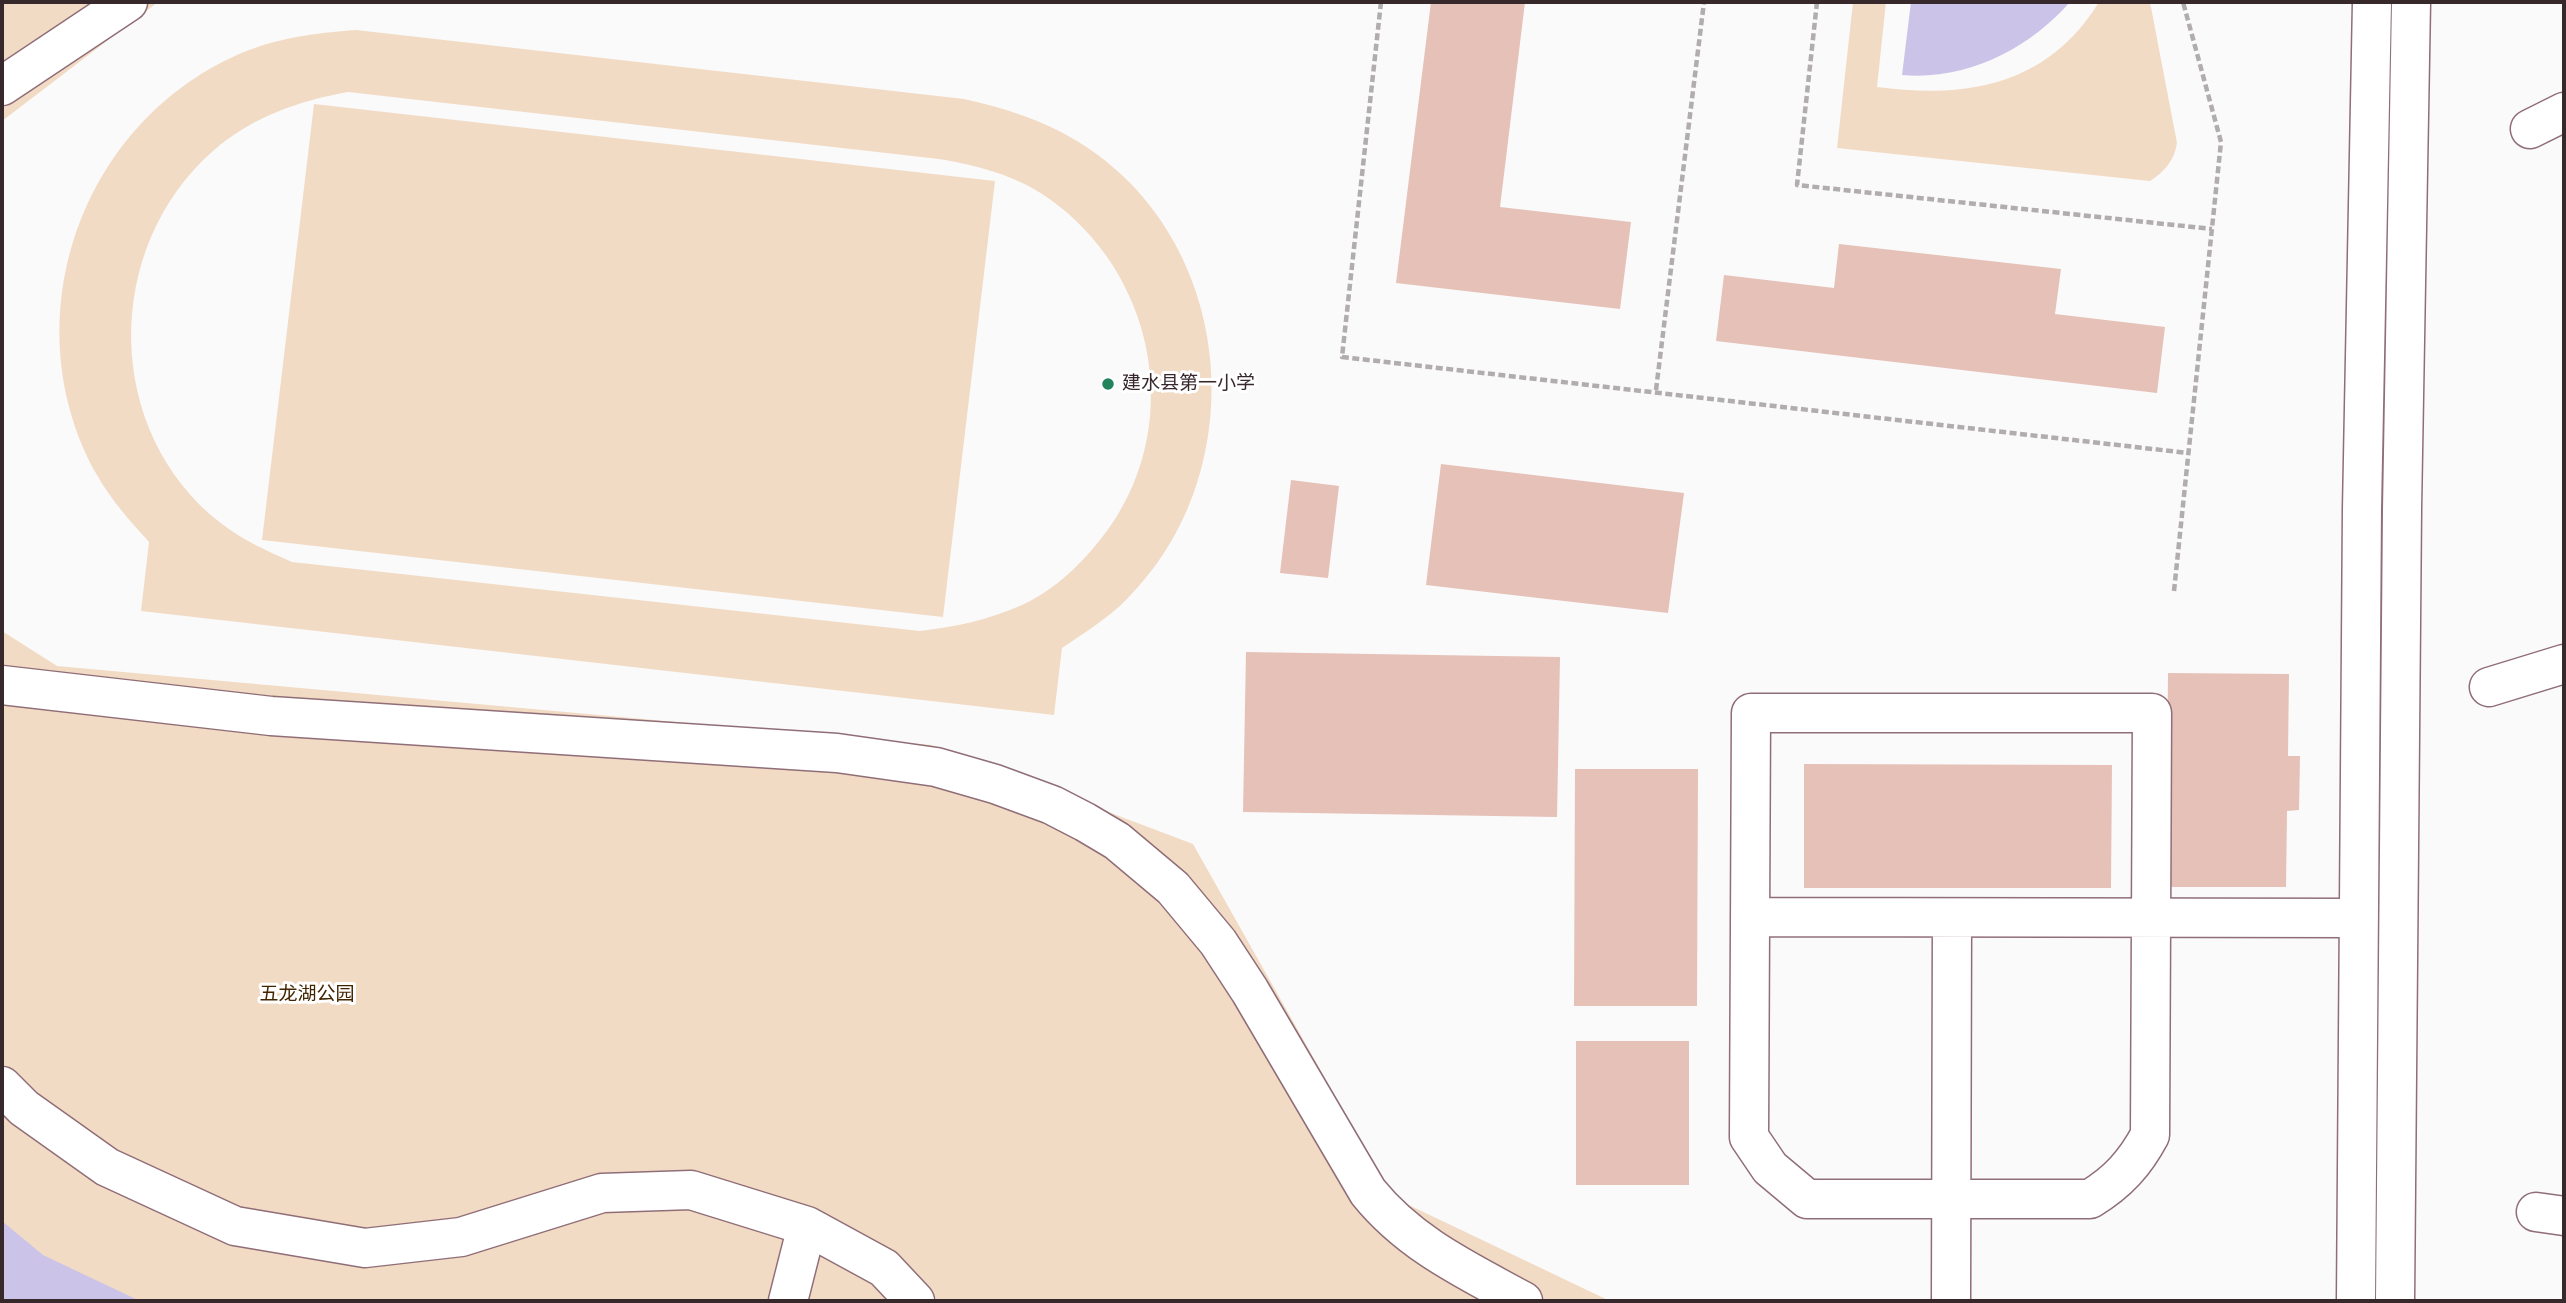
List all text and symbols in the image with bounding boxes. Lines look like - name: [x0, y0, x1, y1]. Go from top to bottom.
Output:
- place label: 建水县第一小学: [1122, 373, 1255, 395]
- marker: 建水县第一小学: [1100, 376, 1116, 392]
- park label: 五龙湖公园: [260, 984, 354, 1006]

